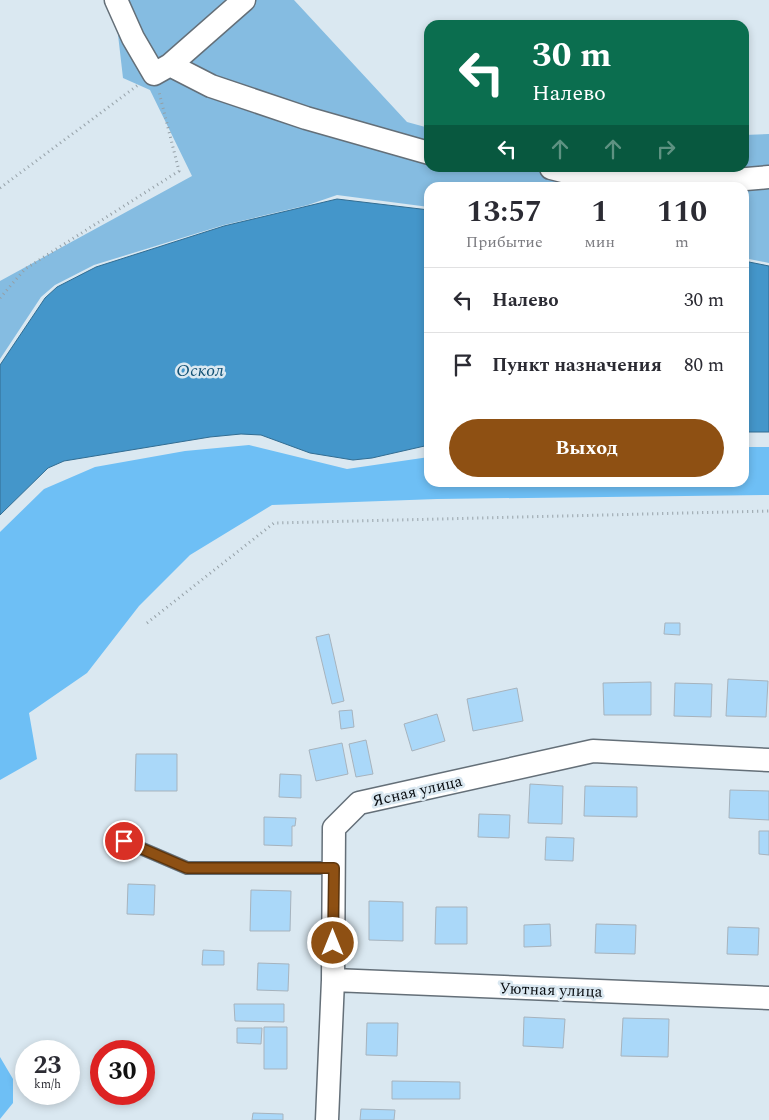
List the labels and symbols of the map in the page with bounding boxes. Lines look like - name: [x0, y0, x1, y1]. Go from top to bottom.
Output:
- water label: Оскол: [176, 357, 224, 384]
- street label: Ясная улица: [370, 769, 465, 813]
- pin: [103, 820, 145, 862]
- position arrow: [306, 916, 358, 968]
- street label: Уютная улица: [499, 976, 603, 1004]
- speed limit sign: 30: [90, 1040, 155, 1105]

